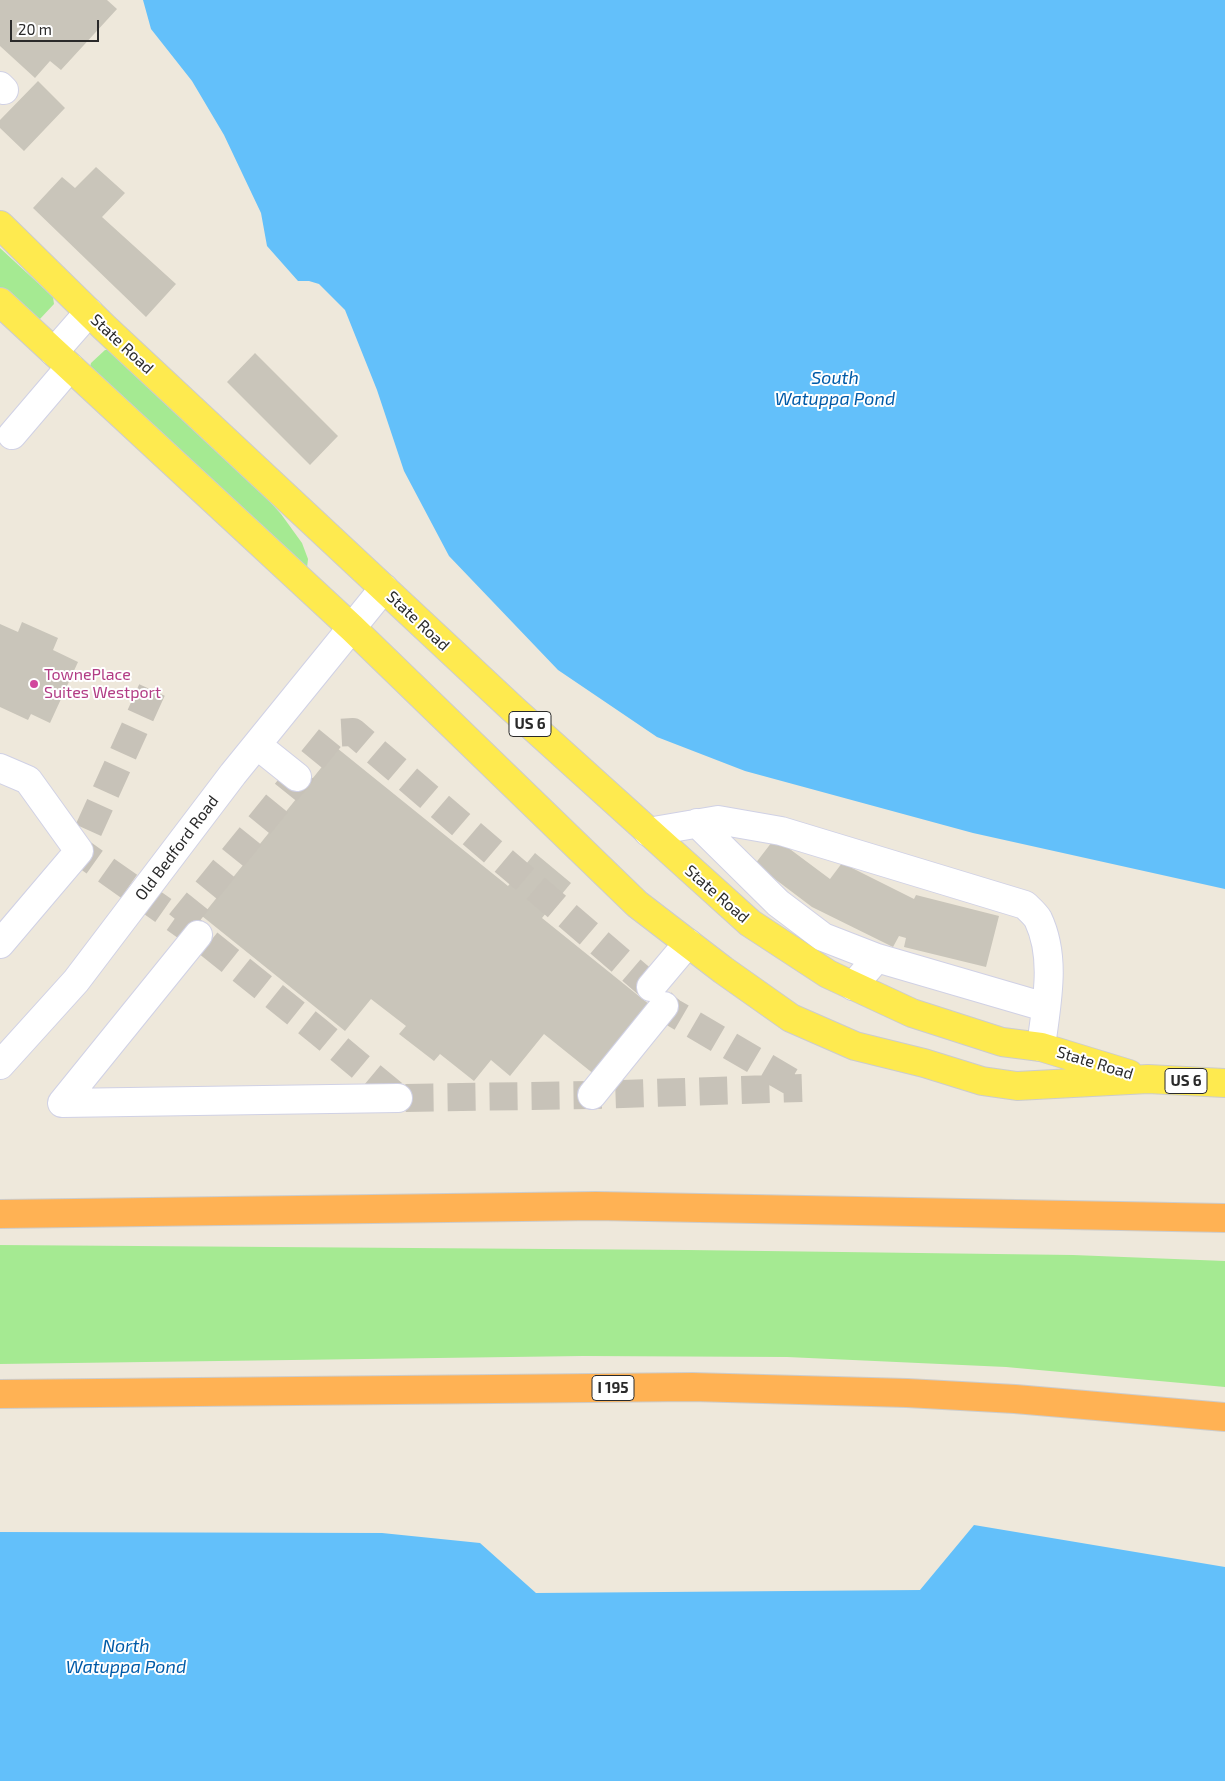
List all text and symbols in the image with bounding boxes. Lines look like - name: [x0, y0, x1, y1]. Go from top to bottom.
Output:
- scale bar: [12, 10, 101, 42]
- text: 20 m: [18, 20, 52, 38]
- street label: State Road: [87, 310, 157, 378]
- water label: South Watuppa Pond: [775, 367, 895, 409]
- street label: State Road: [383, 587, 453, 655]
- place label: TownePlace Suites Westport: [44, 665, 161, 703]
- marker: TownePlace Suites Westport: [28, 678, 40, 690]
- road number: US 6: [509, 712, 551, 736]
- street label: Old Bedford Road: [131, 792, 223, 904]
- street label: State Road: [681, 861, 753, 927]
- street label: State Road: [1054, 1042, 1136, 1084]
- road number: US 6: [1165, 1068, 1207, 1094]
- road number: I 195: [592, 1376, 634, 1400]
- water label: North Watuppa Pond: [66, 1635, 186, 1678]

